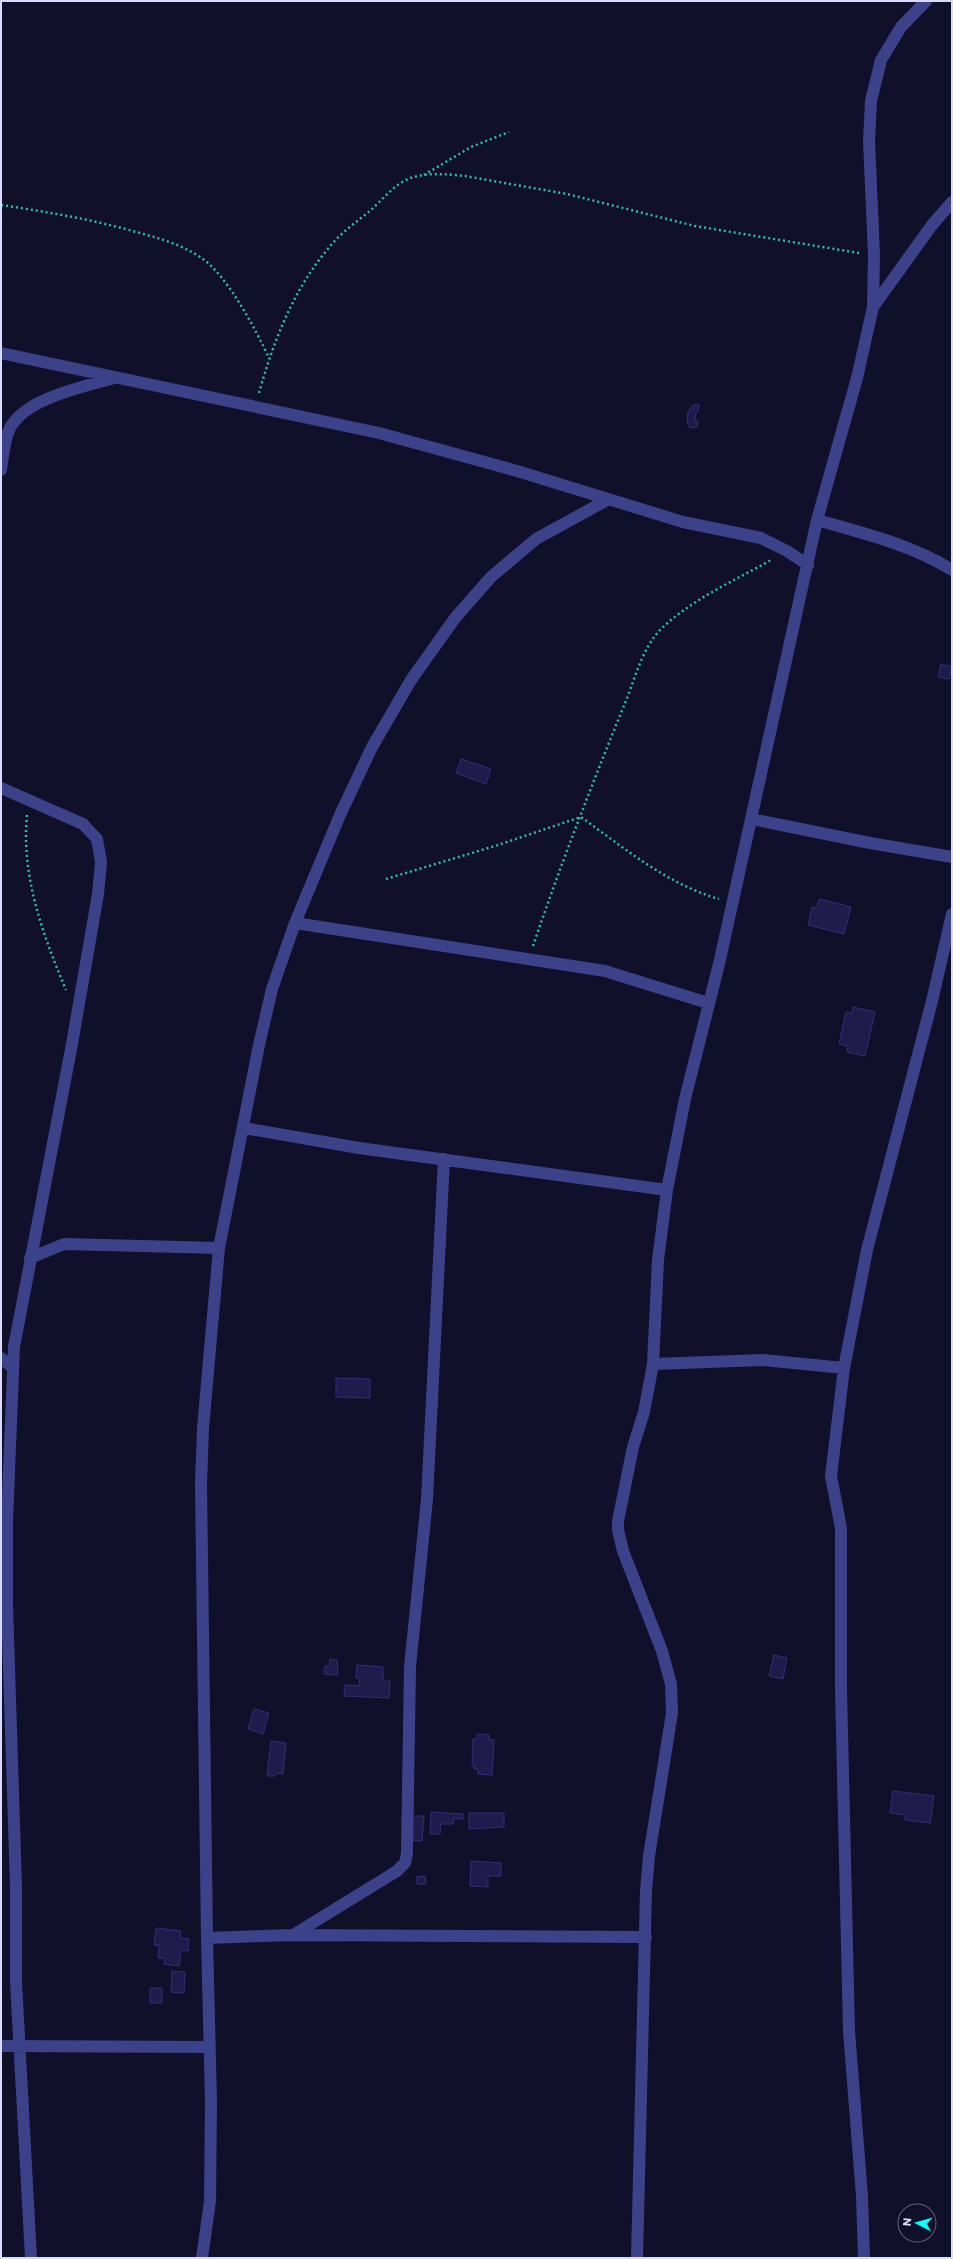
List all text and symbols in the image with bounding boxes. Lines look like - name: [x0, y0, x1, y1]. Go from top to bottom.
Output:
- north arrow: [897, 2203, 937, 2243]
- text: N: [899, 2217, 915, 2227]

